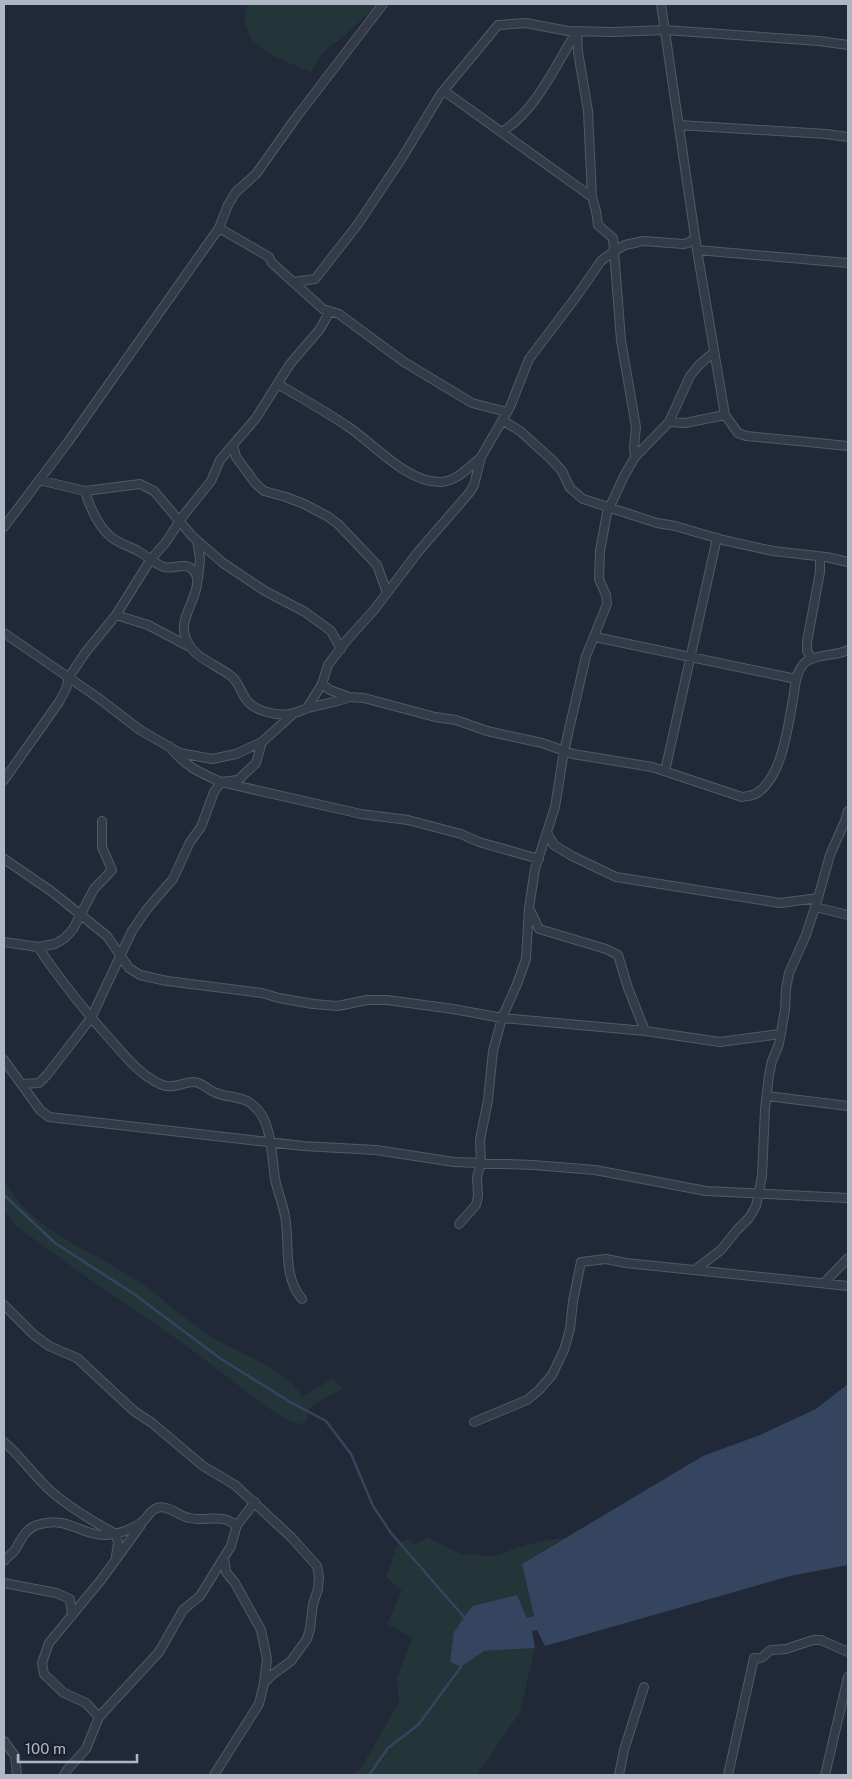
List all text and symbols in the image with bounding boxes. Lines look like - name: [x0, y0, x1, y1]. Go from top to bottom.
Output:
- scale bar: [18, 1732, 136, 1764]
- text: 100 m: [25, 1740, 66, 1757]

